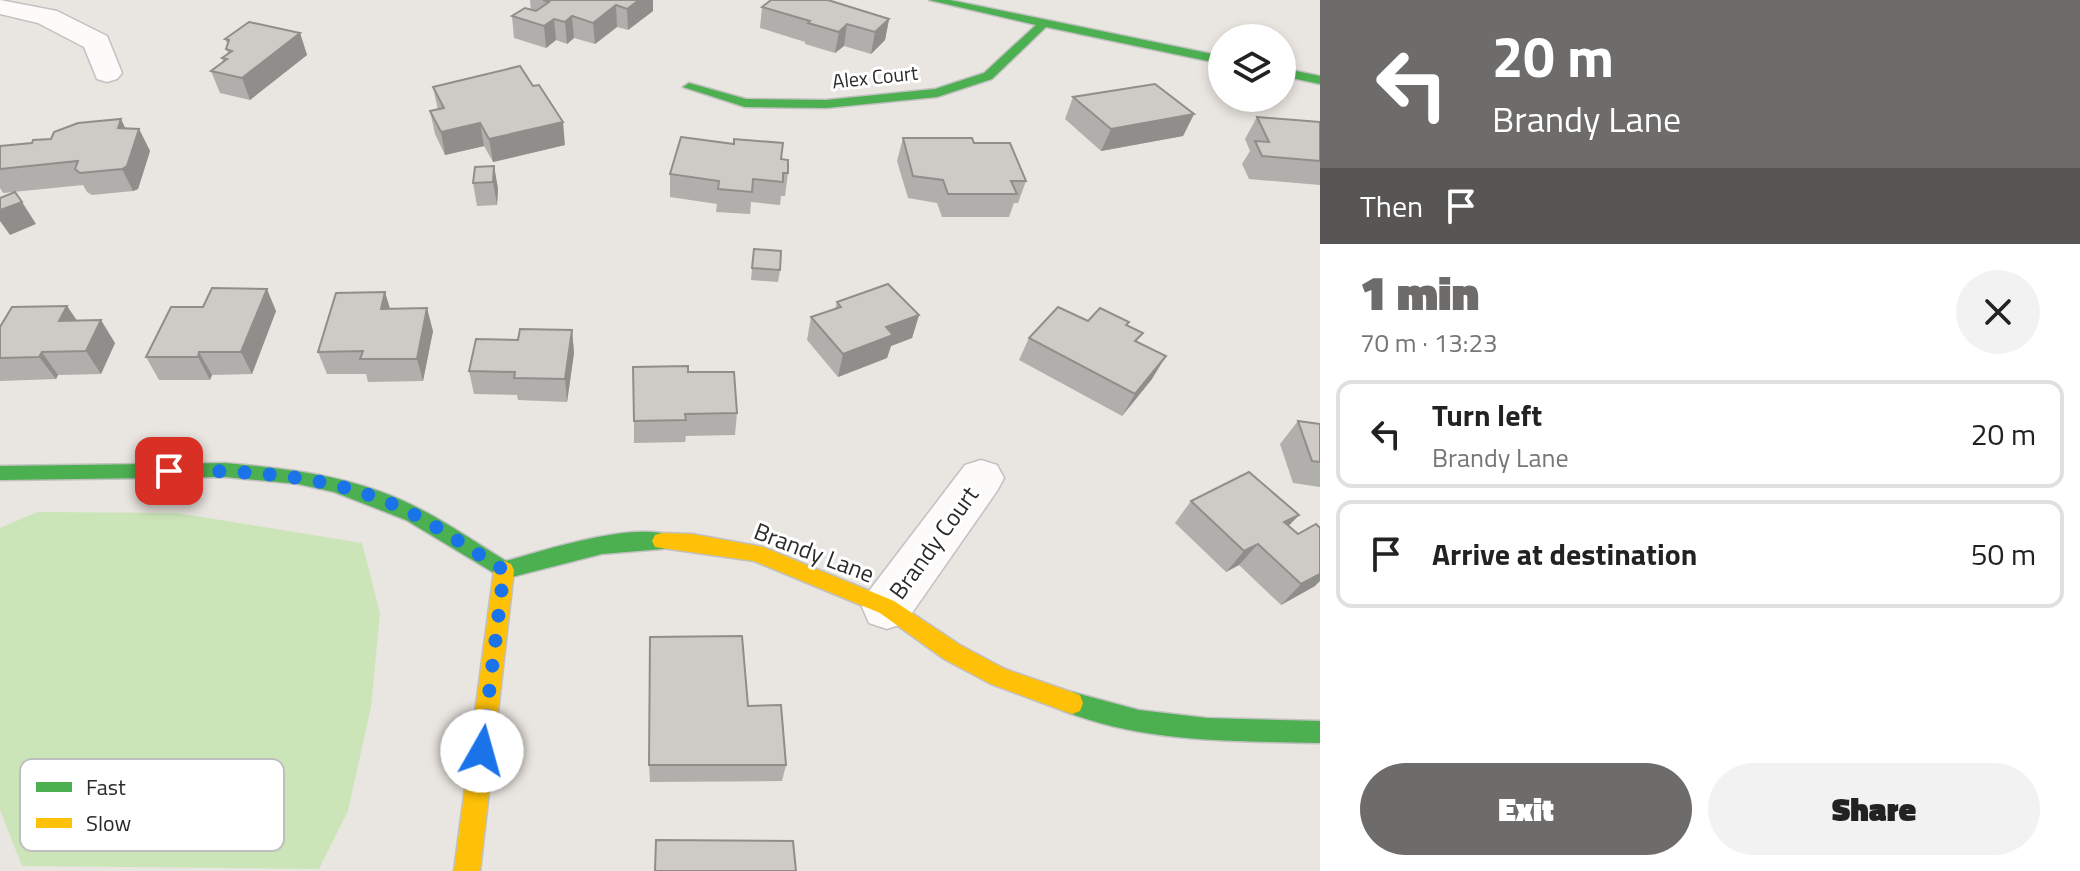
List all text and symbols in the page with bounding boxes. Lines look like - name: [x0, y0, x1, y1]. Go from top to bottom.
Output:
- text: 20 m: [1492, 14, 1614, 99]
- map controls: [1208, 24, 1296, 112]
- button: layers: [1208, 24, 1296, 112]
- icon: left: [1360, 32, 1464, 136]
- street label: Alex Court: [831, 57, 919, 96]
- text: Brandy Lane: [1492, 91, 1681, 146]
- text: Then: [1360, 183, 1423, 229]
- icon: arrive: [1439, 184, 1483, 228]
- text: 1 min: [1360, 256, 1479, 329]
- button: close: [1956, 270, 2040, 354]
- text: 70 m · 13:23: [1360, 323, 1498, 362]
- text: Turn left: [1432, 392, 1542, 438]
- text: 20 m: [1971, 411, 2036, 457]
- icon: left: [1364, 412, 1408, 456]
- pin: [135, 437, 203, 505]
- text: Brandy Lane: [1432, 438, 1569, 477]
- icon: arrive: [147, 449, 191, 493]
- street label: Brandy Court: [880, 478, 987, 607]
- street label: Brandy Lane: [749, 513, 880, 591]
- text: Arrive at destination: [1432, 531, 1697, 577]
- text: 50 m: [1971, 531, 2036, 577]
- icon: arrive: [1364, 532, 1408, 576]
- position arrow: [440, 709, 524, 793]
- legend: [20, 759, 284, 851]
- button: Exit: [1360, 763, 1692, 855]
- button: Share: [1708, 763, 2040, 855]
- text: Fast: [86, 770, 126, 804]
- text: Slow: [86, 806, 132, 840]

